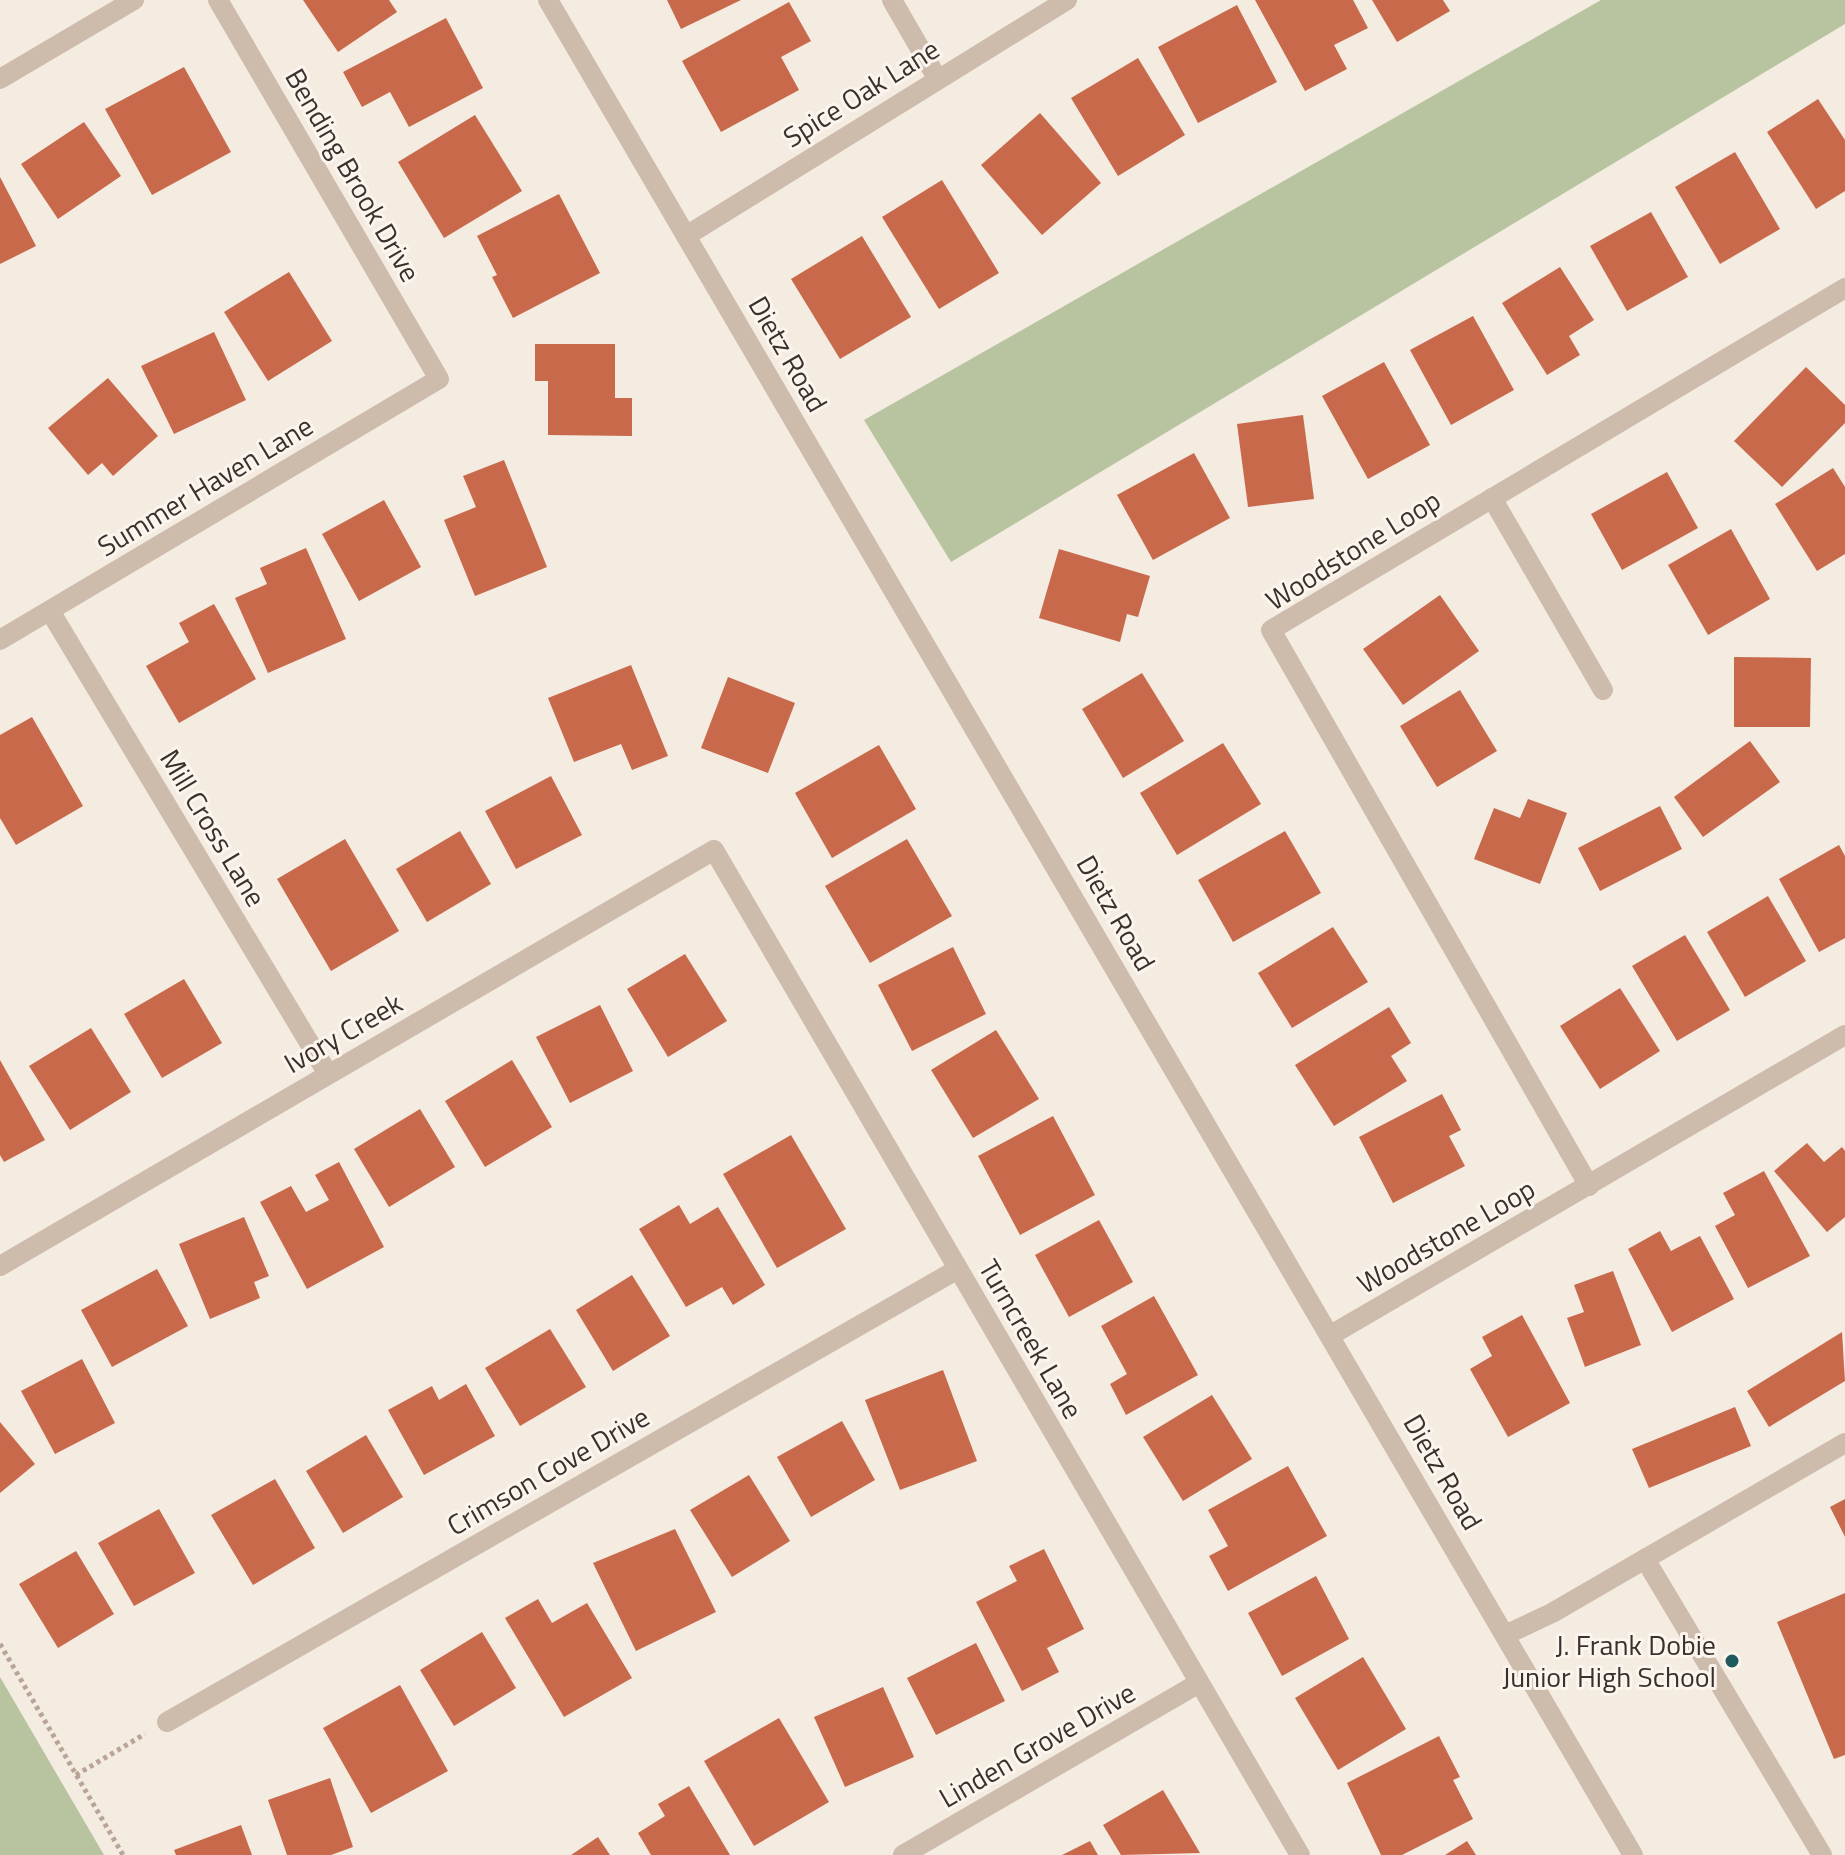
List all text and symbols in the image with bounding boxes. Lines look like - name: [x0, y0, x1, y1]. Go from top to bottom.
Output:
- street label: Spice Oak Lane: [774, 27, 947, 158]
- street label: Bending Brook Drive: [275, 60, 432, 289]
- street label: Dietz Road: [738, 288, 839, 420]
- street label: Summer Haven Lane: [89, 404, 321, 567]
- street label: Woodstone Loop: [1257, 479, 1449, 621]
- street label: Mill Cross Lane: [149, 741, 277, 915]
- street label: Dietz Road: [1066, 847, 1167, 979]
- street label: Ivory Creek: [275, 981, 410, 1084]
- street label: Woodstone Loop: [1349, 1167, 1543, 1304]
- street label: Turncreek Lane: [968, 1251, 1095, 1427]
- street label: Crimson Cove Drive: [438, 1395, 657, 1546]
- street label: Dietz Road: [1393, 1406, 1494, 1538]
- place label: J. Frank Dobie Junior High School: [1502, 1623, 1716, 1698]
- marker: J. Frank Dobie Junior High School: [1723, 1652, 1741, 1670]
- street label: Linden Grove Drive: [930, 1671, 1143, 1818]

